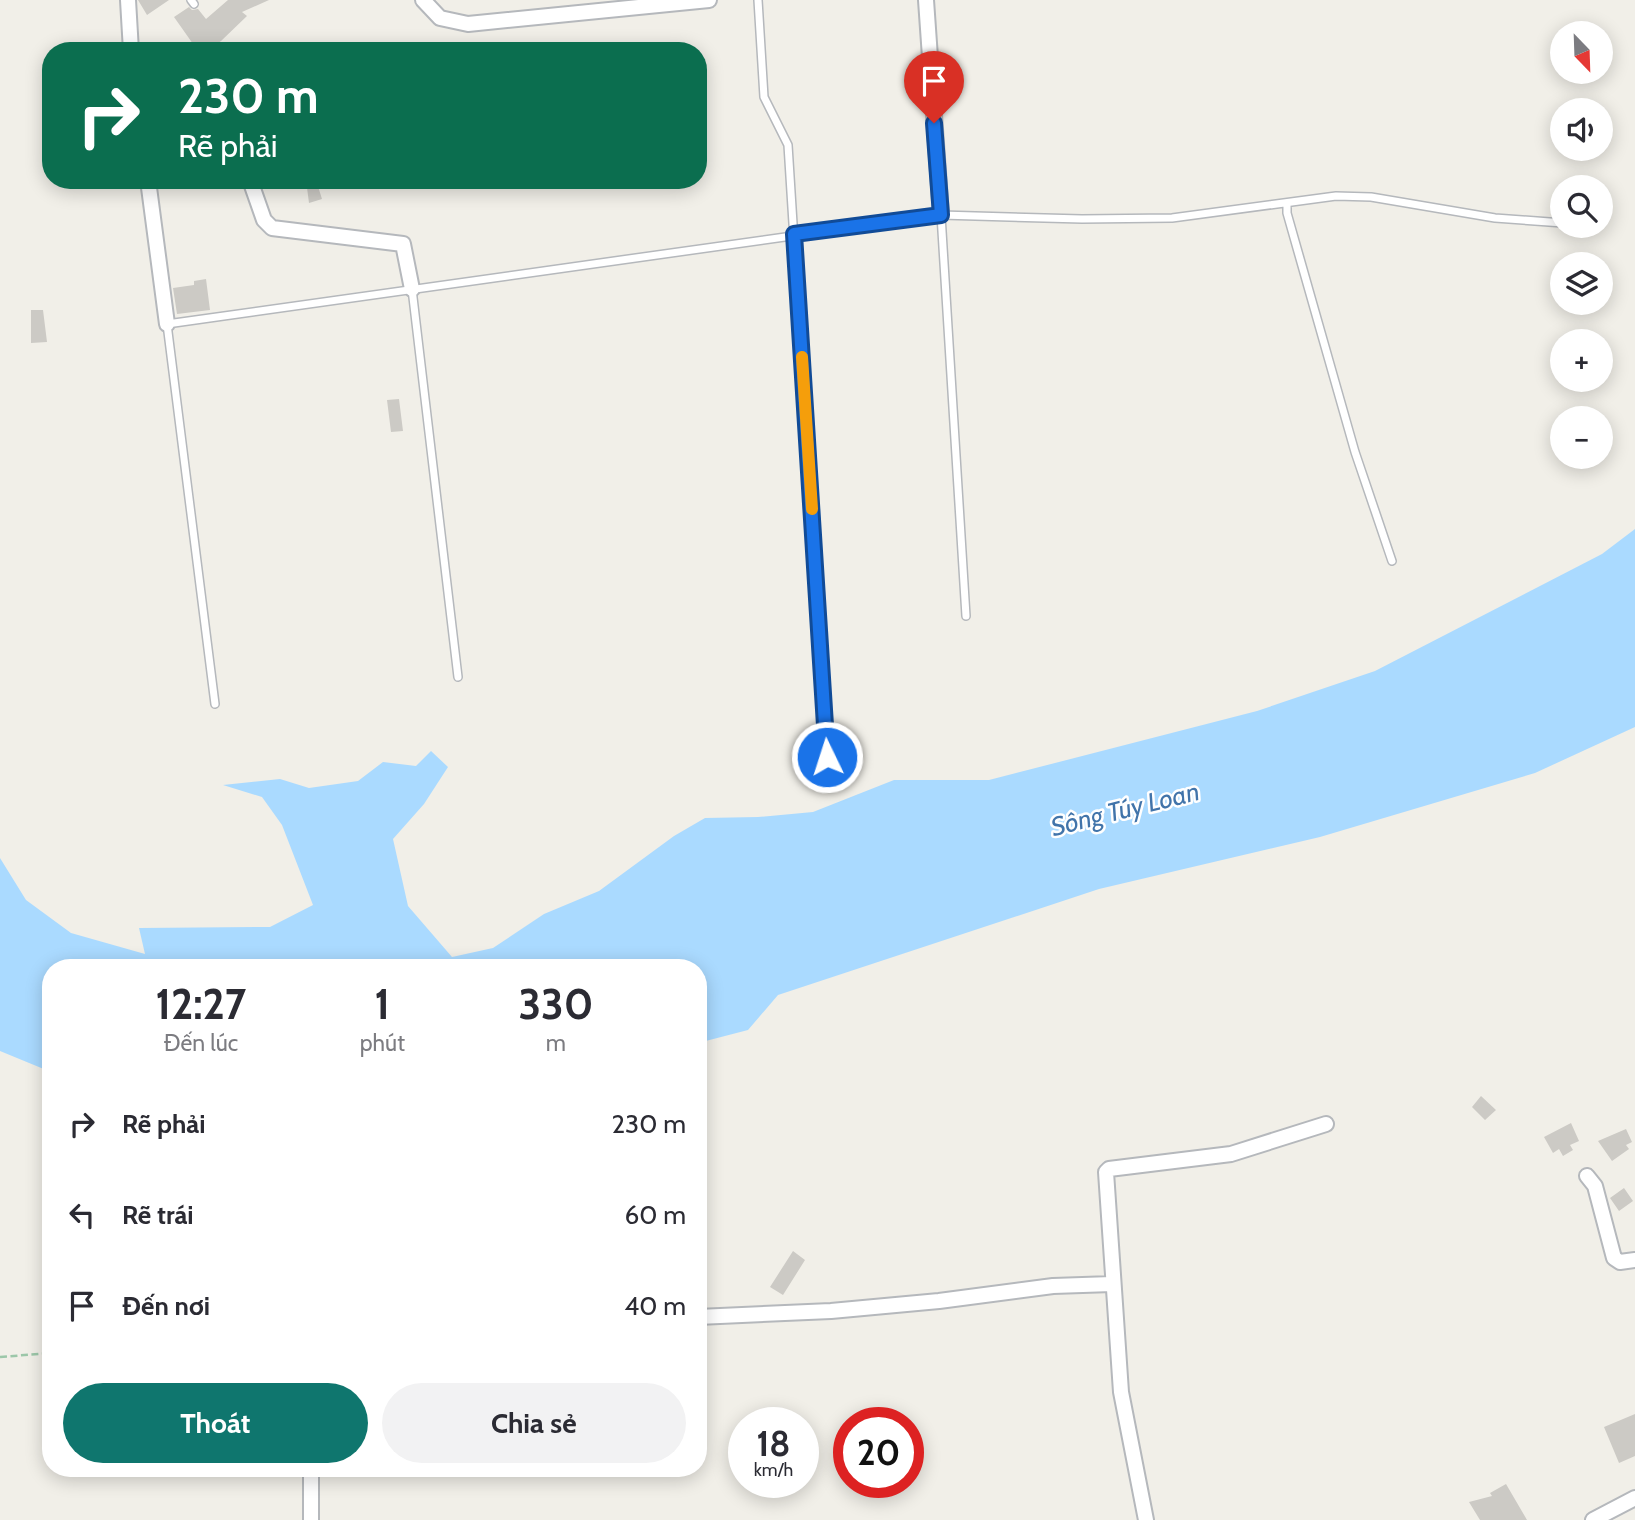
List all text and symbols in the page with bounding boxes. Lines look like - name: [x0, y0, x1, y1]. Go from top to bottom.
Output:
- north arrow: [1550, 21, 1614, 84]
- map controls: [1550, 21, 1613, 469]
- pin: [904, 51, 964, 123]
- icon: arrive: [915, 62, 953, 100]
- text: 230 m: [178, 66, 319, 125]
- icon: right: [63, 70, 154, 161]
- button: sound: [1550, 98, 1613, 161]
- text: Rẽ phải: [178, 126, 278, 165]
- button: search: [1550, 175, 1613, 238]
- button: layers: [1550, 252, 1613, 315]
- button: +: [1550, 329, 1613, 392]
- button: −: [1550, 406, 1613, 469]
- position arrow: [790, 720, 864, 794]
- water label: Sông Túy Loan: [1047, 775, 1203, 843]
- text: 12:27: [156, 978, 246, 1030]
- text: 1: [375, 978, 390, 1030]
- text: 330: [518, 978, 593, 1030]
- text: Đến lúc: [164, 1029, 238, 1057]
- text: phút: [360, 1029, 405, 1057]
- text: m: [546, 1029, 566, 1057]
- icon: right: [63, 1105, 101, 1143]
- text: Rẽ phải: [122, 1108, 205, 1140]
- text: 230 m: [612, 1108, 686, 1140]
- icon: left: [63, 1196, 101, 1234]
- text: Rẽ trái: [122, 1199, 194, 1231]
- text: 60 m: [624, 1199, 686, 1231]
- icon: arrive: [63, 1287, 101, 1325]
- text: Đến nơi: [122, 1290, 210, 1322]
- text: 40 m: [624, 1290, 686, 1322]
- button: Thoát: [63, 1383, 368, 1463]
- button: Chia sẻ: [382, 1383, 686, 1463]
- speed limit sign: 20: [833, 1407, 924, 1498]
- text: 18: [756, 1422, 791, 1465]
- text: km/h: [754, 1459, 793, 1481]

